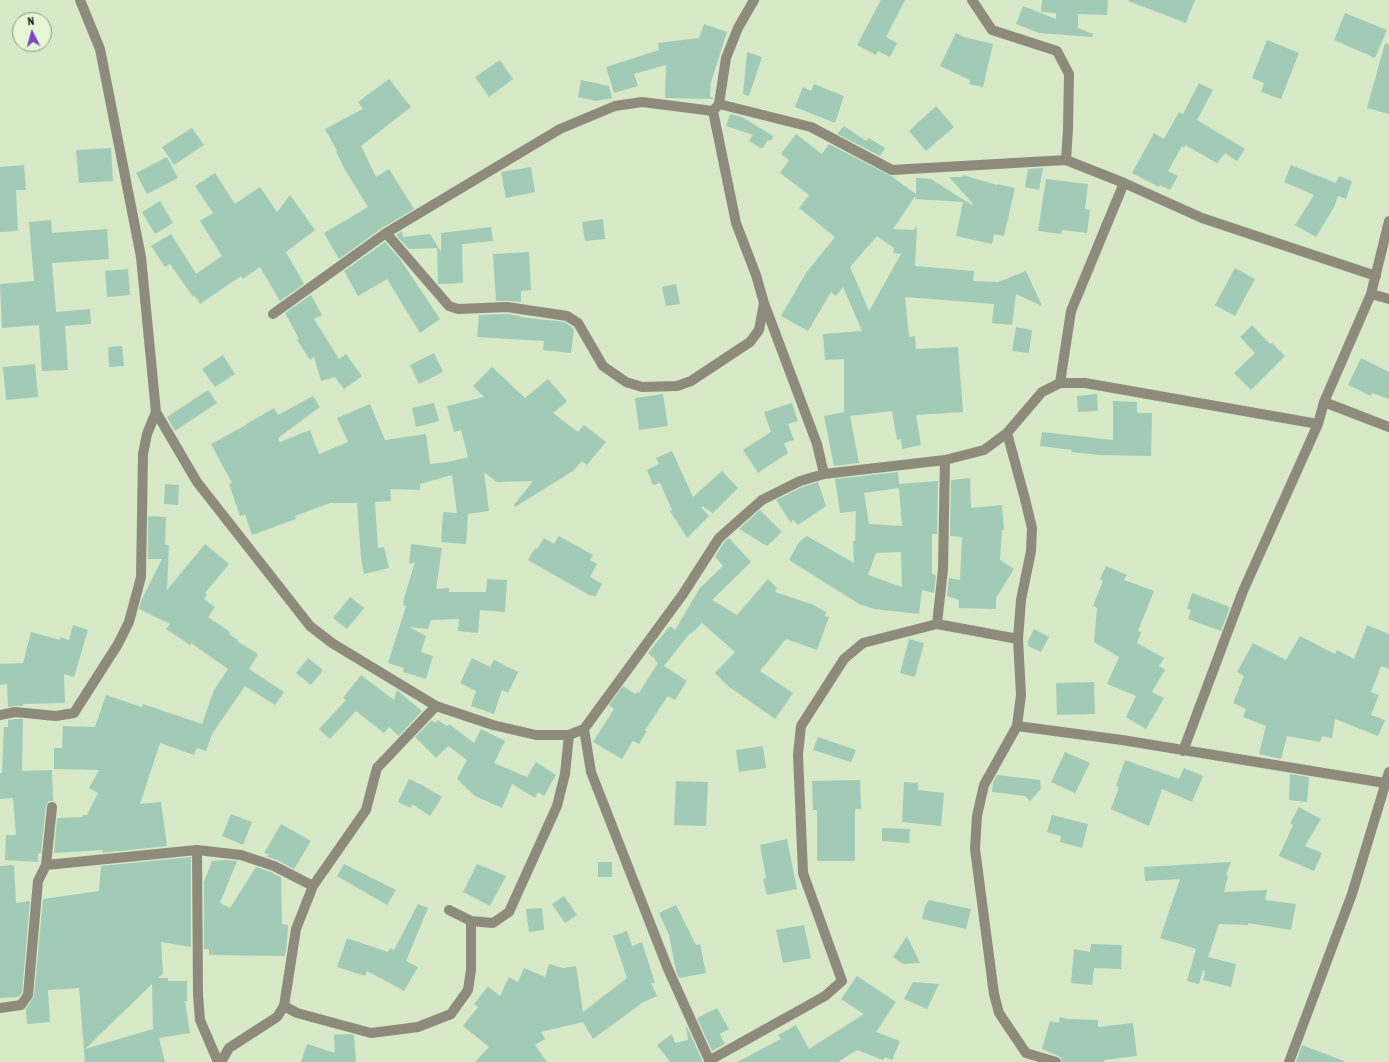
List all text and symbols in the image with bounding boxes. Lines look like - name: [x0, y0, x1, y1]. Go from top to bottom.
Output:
- north arrow: [12, 12, 52, 52]
- text: N: [27, 14, 35, 28]

